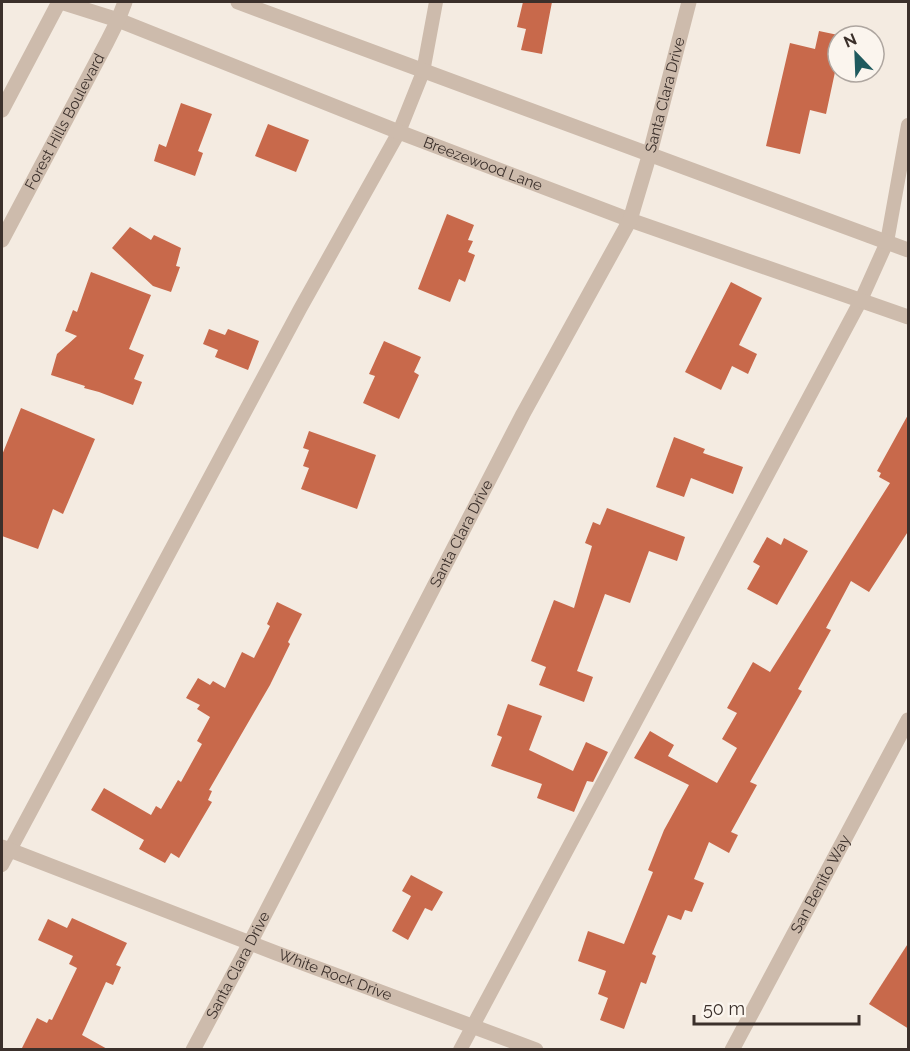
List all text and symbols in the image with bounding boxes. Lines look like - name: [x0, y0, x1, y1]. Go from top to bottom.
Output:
- north arrow: [826, 24, 886, 84]
- text: N: [841, 30, 860, 52]
- street label: Santa Clara Drive: [641, 35, 689, 155]
- street label: Forest Hills Boulevard: [21, 50, 108, 193]
- street label: Breezewood Lane: [421, 133, 545, 195]
- street label: Santa Clara Drive: [426, 477, 497, 590]
- street label: San Benito Way: [787, 832, 854, 936]
- street label: Santa Clara Drive: [202, 908, 274, 1022]
- street label: White Rock Drive: [276, 946, 395, 1005]
- scale bar: [694, 988, 859, 1026]
- text: 50 m: [703, 998, 745, 1019]

